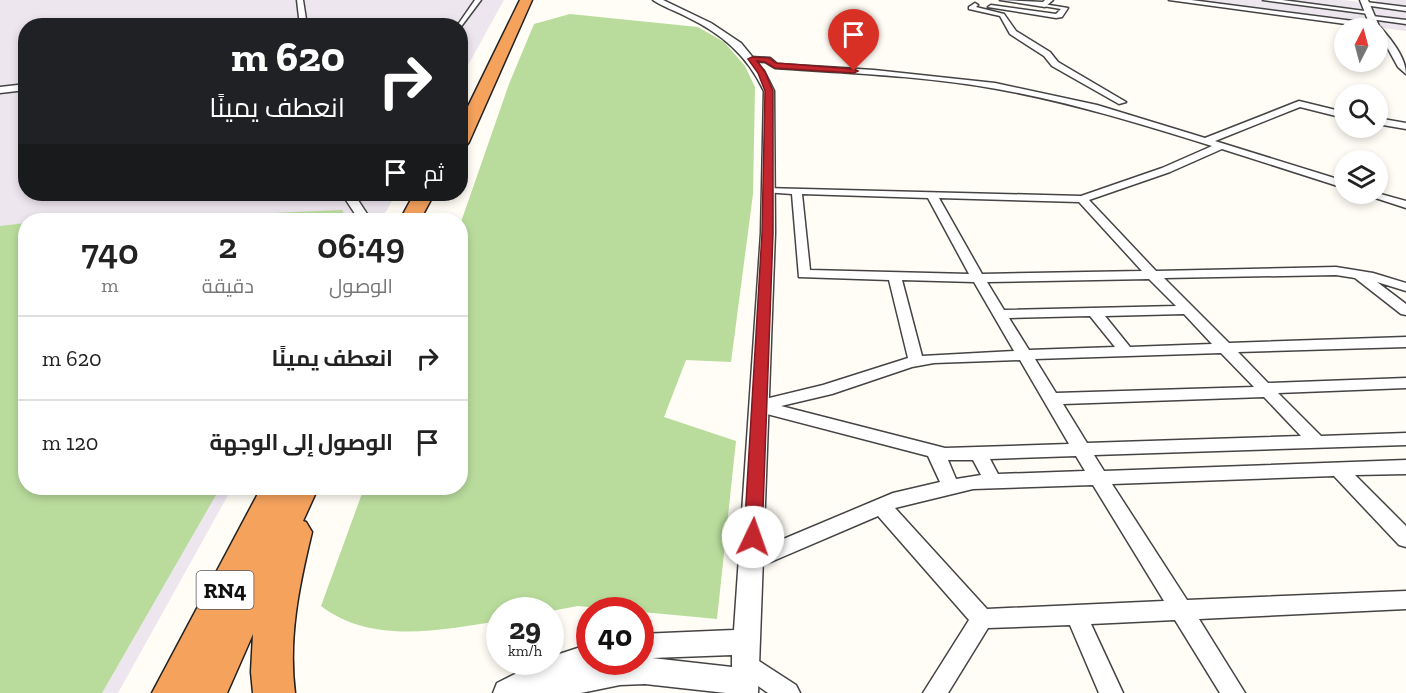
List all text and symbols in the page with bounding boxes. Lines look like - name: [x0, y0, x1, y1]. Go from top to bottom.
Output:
- pin: [828, 9, 879, 71]
- icon: arrive: [837, 18, 870, 51]
- north arrow: [1334, 18, 1388, 72]
- map controls: [1334, 18, 1388, 204]
- text: 620 m: [231, 31, 345, 82]
- icon: right: [366, 42, 444, 120]
- button: search: [1334, 84, 1388, 138]
- text: انعطف يمينًا: [209, 92, 345, 124]
- button: layers: [1334, 150, 1388, 204]
- icon: arrive: [379, 156, 412, 189]
- text: ثم: [424, 160, 444, 187]
- text: 2: [218, 224, 237, 267]
- text: 06:49: [317, 224, 405, 267]
- text: 740: [81, 230, 139, 273]
- text: m: [101, 273, 119, 297]
- text: دقيقة: [202, 274, 254, 298]
- text: الوصول: [329, 274, 393, 298]
- icon: right: [411, 342, 444, 375]
- text: 620 m: [42, 345, 102, 372]
- text: انعطف يمينًا: [272, 345, 393, 372]
- icon: arrive: [411, 426, 444, 459]
- text: 120 m: [42, 429, 98, 456]
- text: الوصول إلى الوجهة: [209, 429, 393, 456]
- position arrow: [721, 505, 785, 569]
- road number: RN4: [196, 571, 254, 609]
- speed limit sign: 40: [576, 597, 654, 675]
- text: 29: [509, 611, 541, 647]
- text: km/h: [508, 642, 542, 660]

